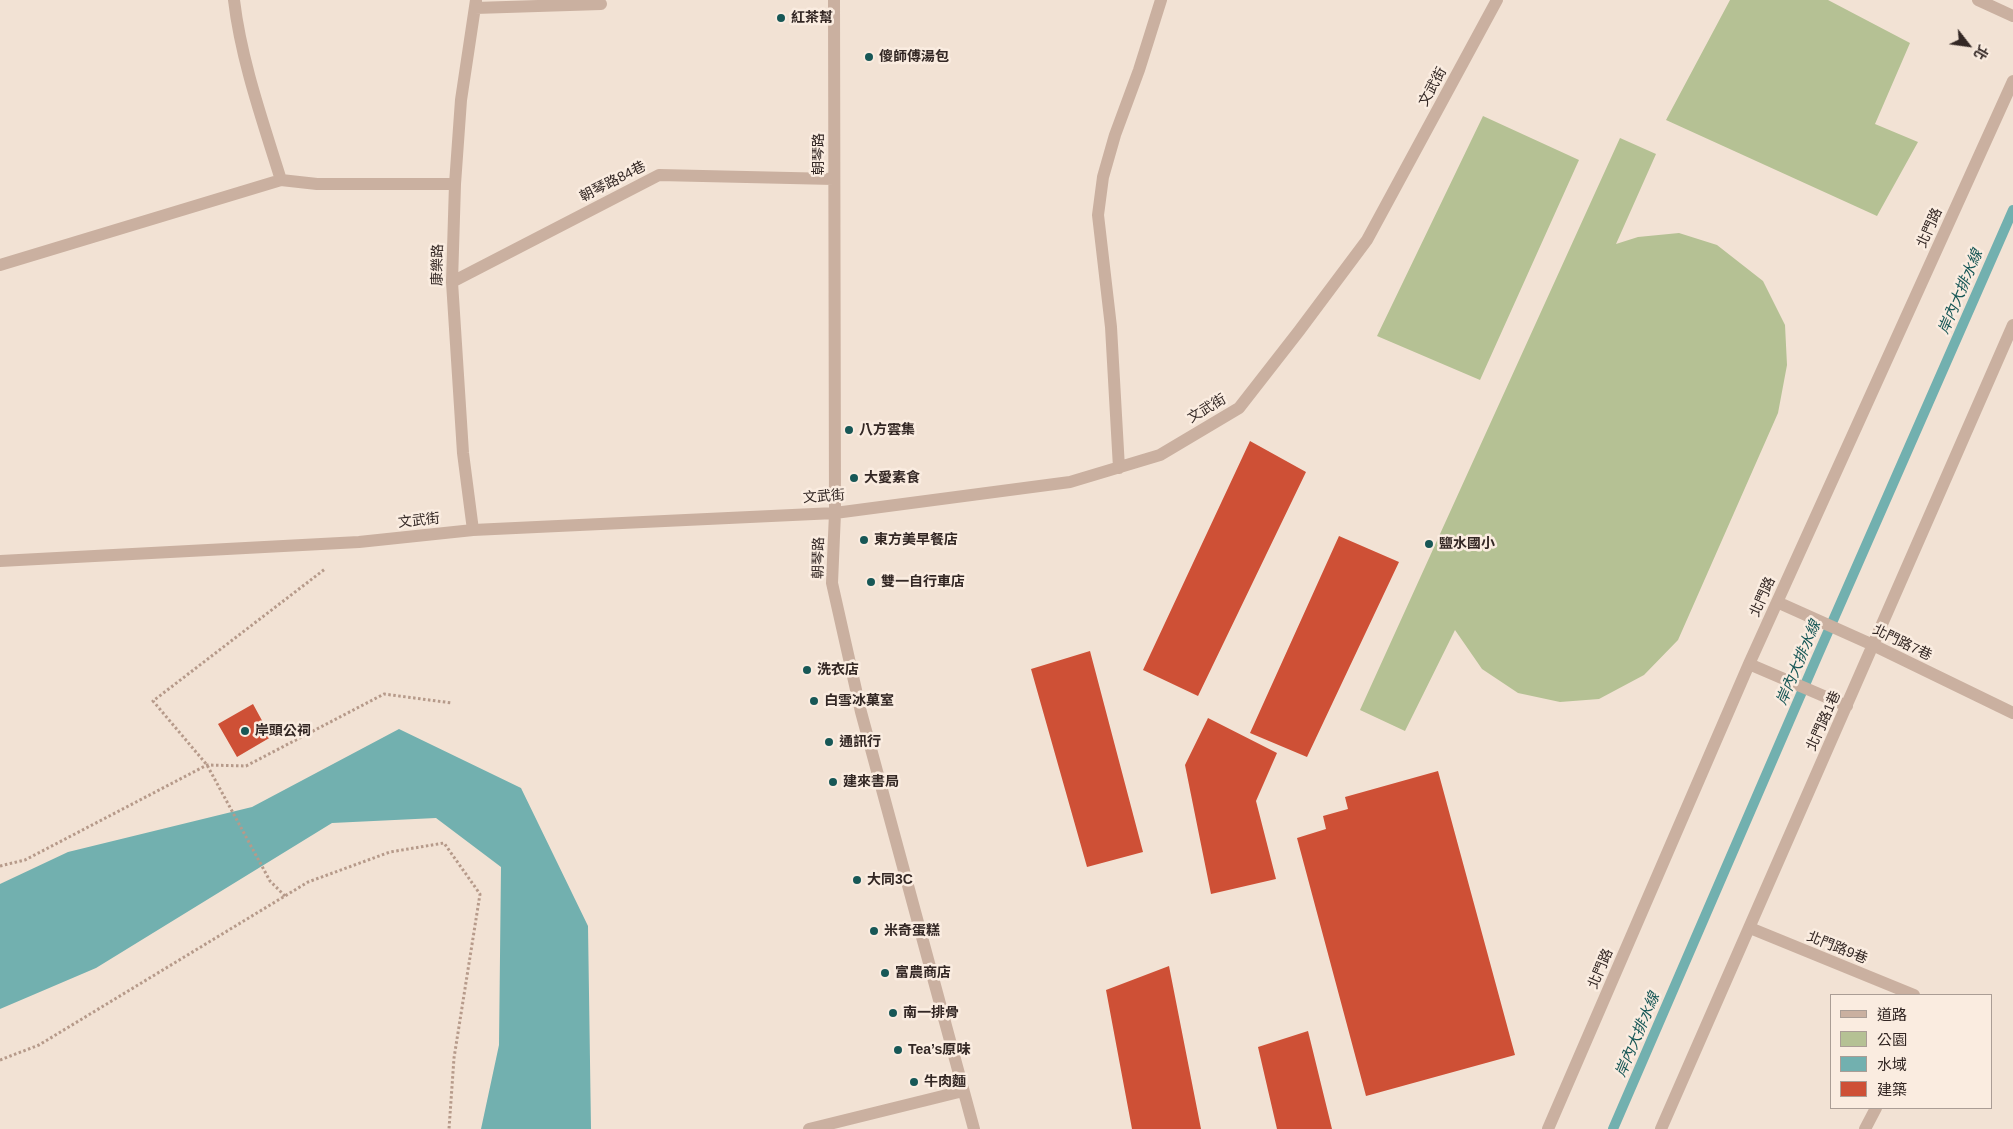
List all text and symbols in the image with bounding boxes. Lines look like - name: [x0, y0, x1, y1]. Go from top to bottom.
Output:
- place label: 紅茶幫: [791, 10, 833, 26]
- marker: 紅茶幫: [775, 12, 787, 24]
- north arrow: [1943, 20, 1993, 70]
- text: 北: [1971, 42, 1991, 63]
- place label: 傻師傅湯包: [879, 49, 949, 65]
- marker: 傻師傅湯包: [863, 51, 875, 63]
- street label: 文武街: [1415, 65, 1451, 109]
- street label: 朝琴路: [811, 133, 827, 175]
- street label: 朝琴路84巷: [577, 158, 649, 206]
- street label: 北門路: [1914, 205, 1946, 251]
- street label: 康樂路: [429, 244, 447, 286]
- water label: 岸內大排水線: [1935, 247, 1987, 337]
- street label: 文武街: [1185, 391, 1229, 427]
- place label: 八方雲集: [859, 422, 915, 438]
- marker: 八方雲集: [843, 424, 855, 436]
- place label: 大愛素食: [864, 470, 920, 486]
- marker: 大愛素食: [848, 472, 860, 484]
- street label: 文武街: [802, 487, 846, 507]
- street label: 文武街: [397, 510, 441, 532]
- place label: 東方美早餐店: [874, 532, 958, 548]
- marker: 東方美早餐店: [858, 534, 870, 546]
- place label: 鹽水國小: [1439, 536, 1495, 552]
- street label: 朝琴路: [810, 537, 828, 579]
- marker: 鹽水國小: [1423, 538, 1435, 550]
- place label: 雙一自行車店: [881, 574, 965, 590]
- street label: 北門路: [1747, 574, 1779, 620]
- marker: 雙一自行車店: [865, 576, 877, 588]
- water label: 岸內大排水線: [1773, 618, 1825, 708]
- street label: 北門路7巷: [1870, 621, 1934, 665]
- place label: 洗衣店: [817, 662, 859, 678]
- marker: 洗衣店: [801, 664, 813, 676]
- street label: 北門路1巷: [1803, 688, 1845, 754]
- place label: 白雪冰菓室: [824, 693, 894, 709]
- marker: 白雪冰菓室: [808, 695, 820, 707]
- place label: 岸頭公祠: [255, 723, 311, 739]
- marker: 岸頭公祠: [239, 725, 251, 737]
- place label: 通訊行: [839, 734, 881, 750]
- marker: 通訊行: [823, 736, 835, 748]
- place label: 建來書局: [843, 774, 899, 790]
- marker: 建來書局: [827, 776, 839, 788]
- place label: 大同3C: [867, 872, 913, 888]
- marker: 大同3C: [851, 874, 863, 886]
- place label: 米奇蛋糕: [884, 923, 940, 939]
- marker: 米奇蛋糕: [868, 925, 880, 937]
- street label: 北門路9巷: [1804, 928, 1870, 968]
- street label: 北門路: [1585, 946, 1617, 992]
- place label: 富農商店: [895, 965, 951, 981]
- marker: 富農商店: [879, 967, 891, 979]
- water label: 岸內大排水線: [1612, 990, 1664, 1080]
- legend: [1830, 994, 1993, 1109]
- place label: 南一排骨: [903, 1005, 959, 1021]
- text: 道路: [1877, 1006, 1907, 1023]
- marker: 南一排骨: [887, 1007, 899, 1019]
- text: 公園: [1877, 1031, 1907, 1048]
- place label: Tea’s原味: [908, 1042, 970, 1058]
- marker: Tea’s原味: [892, 1044, 904, 1056]
- text: 水域: [1877, 1056, 1907, 1073]
- place label: 牛肉麵: [924, 1074, 966, 1090]
- marker: 牛肉麵: [908, 1076, 920, 1088]
- text: 建築: [1877, 1081, 1907, 1098]

